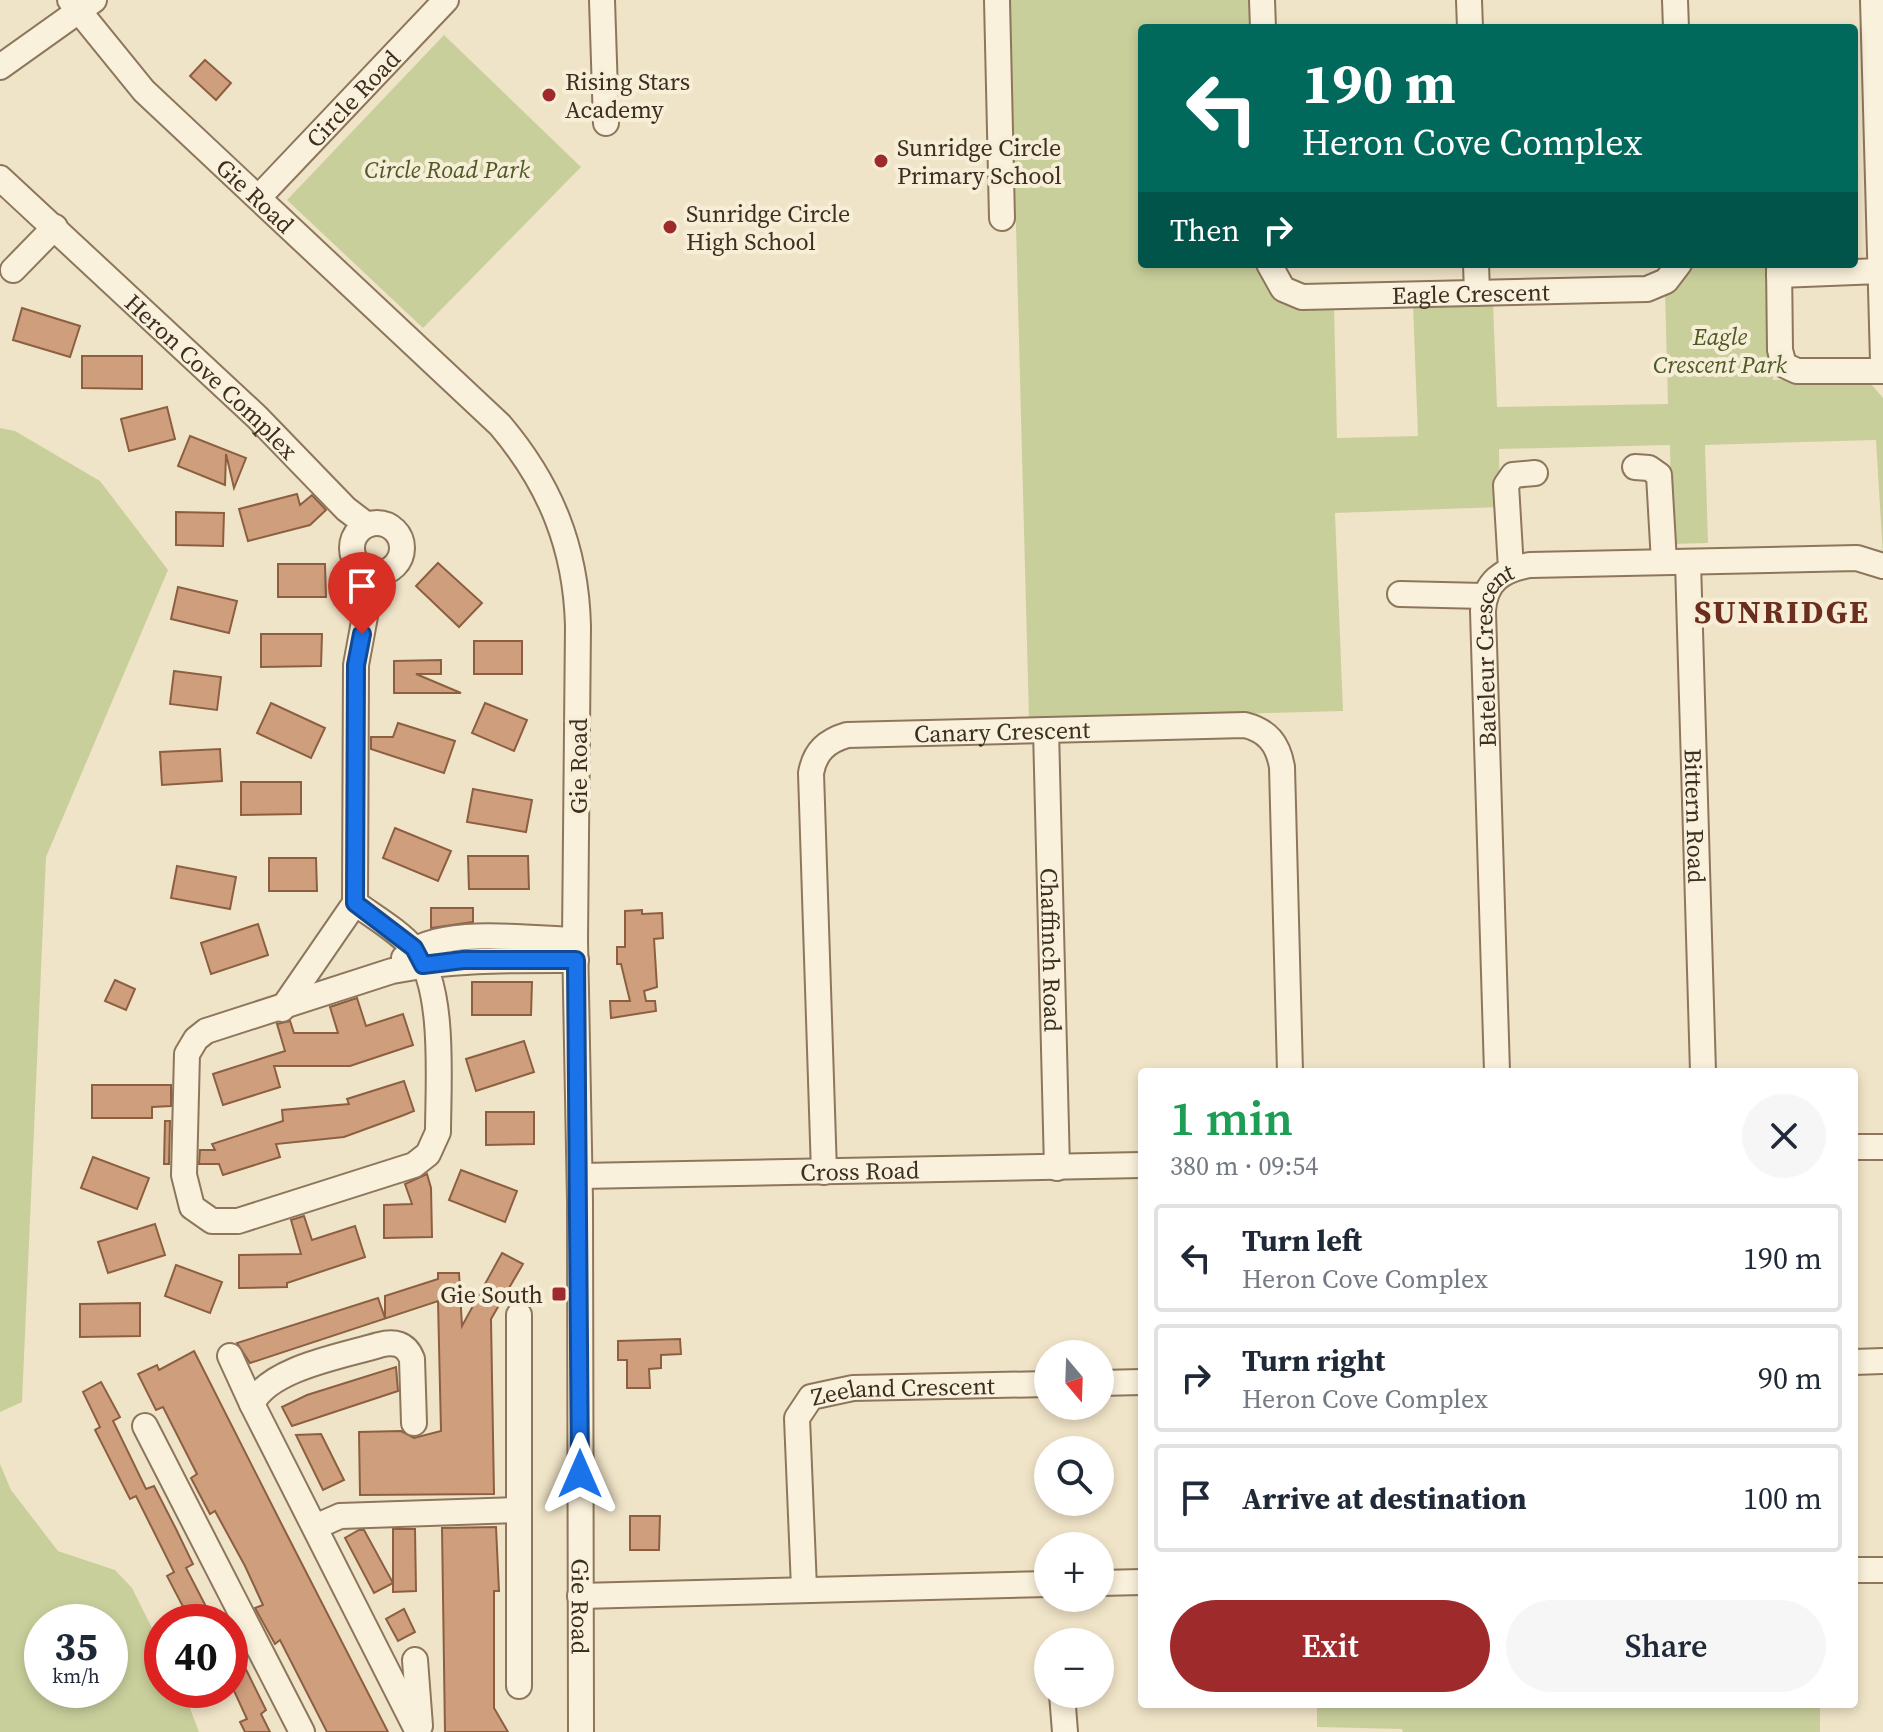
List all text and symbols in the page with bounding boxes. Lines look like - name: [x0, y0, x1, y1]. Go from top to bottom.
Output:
- street label: Circle Road: [298, 42, 407, 154]
- text: 190 m: [1302, 45, 1456, 122]
- icon: left: [1170, 56, 1274, 160]
- place label: Rising Stars Academy: [565, 65, 690, 126]
- marker: Rising Stars Academy: [540, 86, 558, 104]
- text: Heron Cove Complex: [1302, 118, 1643, 167]
- place label: Sunridge Circle Primary School: [897, 131, 1062, 192]
- street label: Gie Road: [209, 151, 302, 241]
- marker: Sunridge Circle Primary School: [872, 152, 890, 170]
- park label: Circle Road Park: [364, 153, 530, 186]
- place label: Sunridge Circle High School: [686, 197, 850, 258]
- icon: right: [1256, 208, 1300, 252]
- text: Then: [1170, 210, 1240, 251]
- marker: Sunridge Circle High School: [661, 218, 679, 236]
- street label: Eagle Crescent: [1392, 275, 1550, 311]
- street label: Heron Cove Complex: [118, 286, 306, 467]
- park label: Eagle Crescent Park: [1653, 320, 1788, 381]
- pin: [328, 552, 396, 634]
- street label: Bateleur Crescent: [1466, 554, 1519, 748]
- icon: arrive: [340, 564, 384, 608]
- district label: SUNRIDGE: [1694, 590, 1870, 634]
- street label: Canary Crescent: [914, 712, 1091, 750]
- street label: Gie Road: [562, 718, 595, 814]
- street label: Bittern Road: [1677, 748, 1714, 884]
- street label: Chaffinch Road: [1033, 867, 1070, 1033]
- text: 1 min: [1170, 1085, 1293, 1151]
- button: close: [1742, 1094, 1826, 1178]
- text: 380 m · 09:54: [1170, 1148, 1318, 1184]
- street label: Cross Road: [800, 1153, 920, 1188]
- text: Turn left: [1242, 1220, 1362, 1261]
- icon: left: [1174, 1236, 1218, 1280]
- text: 190 m: [1743, 1238, 1822, 1279]
- text: Heron Cove Complex: [1242, 1261, 1488, 1297]
- place label: Gie South: [440, 1278, 543, 1311]
- marker: Gie South: [550, 1285, 568, 1303]
- north arrow: [1034, 1340, 1114, 1420]
- map controls: [1034, 1340, 1114, 1708]
- text: Turn right: [1242, 1340, 1385, 1381]
- icon: right: [1174, 1356, 1218, 1400]
- text: 90 m: [1758, 1358, 1822, 1399]
- street label: Zeeland Crescent: [808, 1369, 995, 1413]
- text: Heron Cove Complex: [1242, 1381, 1488, 1417]
- position arrow: [538, 1432, 622, 1516]
- button: search: [1034, 1436, 1114, 1516]
- icon: arrive: [1174, 1476, 1218, 1520]
- text: Arrive at destination: [1242, 1478, 1527, 1519]
- text: 100 m: [1743, 1478, 1822, 1519]
- button: +: [1034, 1532, 1114, 1612]
- street label: Gie Road: [564, 1558, 597, 1655]
- button: Exit: [1170, 1600, 1490, 1692]
- button: Share: [1506, 1600, 1826, 1692]
- speed limit sign: 40: [144, 1604, 248, 1708]
- text: 35: [54, 1619, 98, 1673]
- button: −: [1034, 1628, 1114, 1708]
- text: km/h: [52, 1662, 100, 1690]

